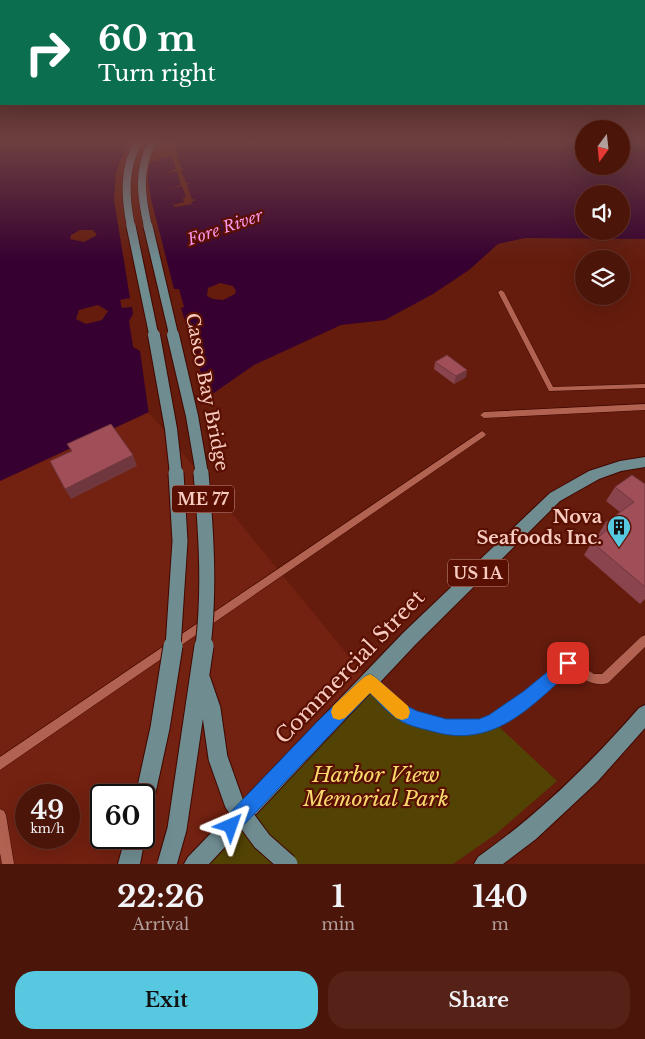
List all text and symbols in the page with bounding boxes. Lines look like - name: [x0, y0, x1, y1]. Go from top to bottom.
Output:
- text: 60 m: [98, 17, 196, 60]
- icon: right: [15, 20, 80, 85]
- text: Turn right: [98, 60, 216, 87]
- north arrow: [575, 120, 630, 175]
- map controls: [575, 120, 630, 305]
- button: sound: [575, 185, 630, 240]
- water label: Fore River: [184, 205, 266, 250]
- button: layers: [575, 250, 630, 305]
- street label: Casco Bay Bridge: [181, 311, 233, 473]
- road number: ME 77: [172, 486, 234, 512]
- place label: Nova Seafoods Inc.: [476, 506, 603, 549]
- building icon: Nova Seafoods Inc.: [606, 514, 632, 548]
- road number: US 1A: [448, 560, 508, 586]
- street label: Commercial Street: [270, 585, 430, 749]
- pin: [547, 642, 589, 684]
- icon: arrive: [554, 649, 582, 677]
- park label: Harbor View Memorial Park: [302, 762, 449, 812]
- speed limit sign: 60: [90, 784, 155, 849]
- text: 49: [31, 795, 64, 826]
- position arrow: [204, 799, 256, 851]
- text: km/h: [30, 821, 65, 836]
- text: 22:26: [117, 878, 204, 915]
- text: 1: [332, 878, 345, 915]
- text: 140: [472, 878, 528, 915]
- text: Arrival: [132, 914, 189, 934]
- text: min: [322, 914, 355, 934]
- text: m: [491, 914, 509, 934]
- button: Exit: [15, 971, 318, 1029]
- button: Share: [328, 971, 630, 1029]

